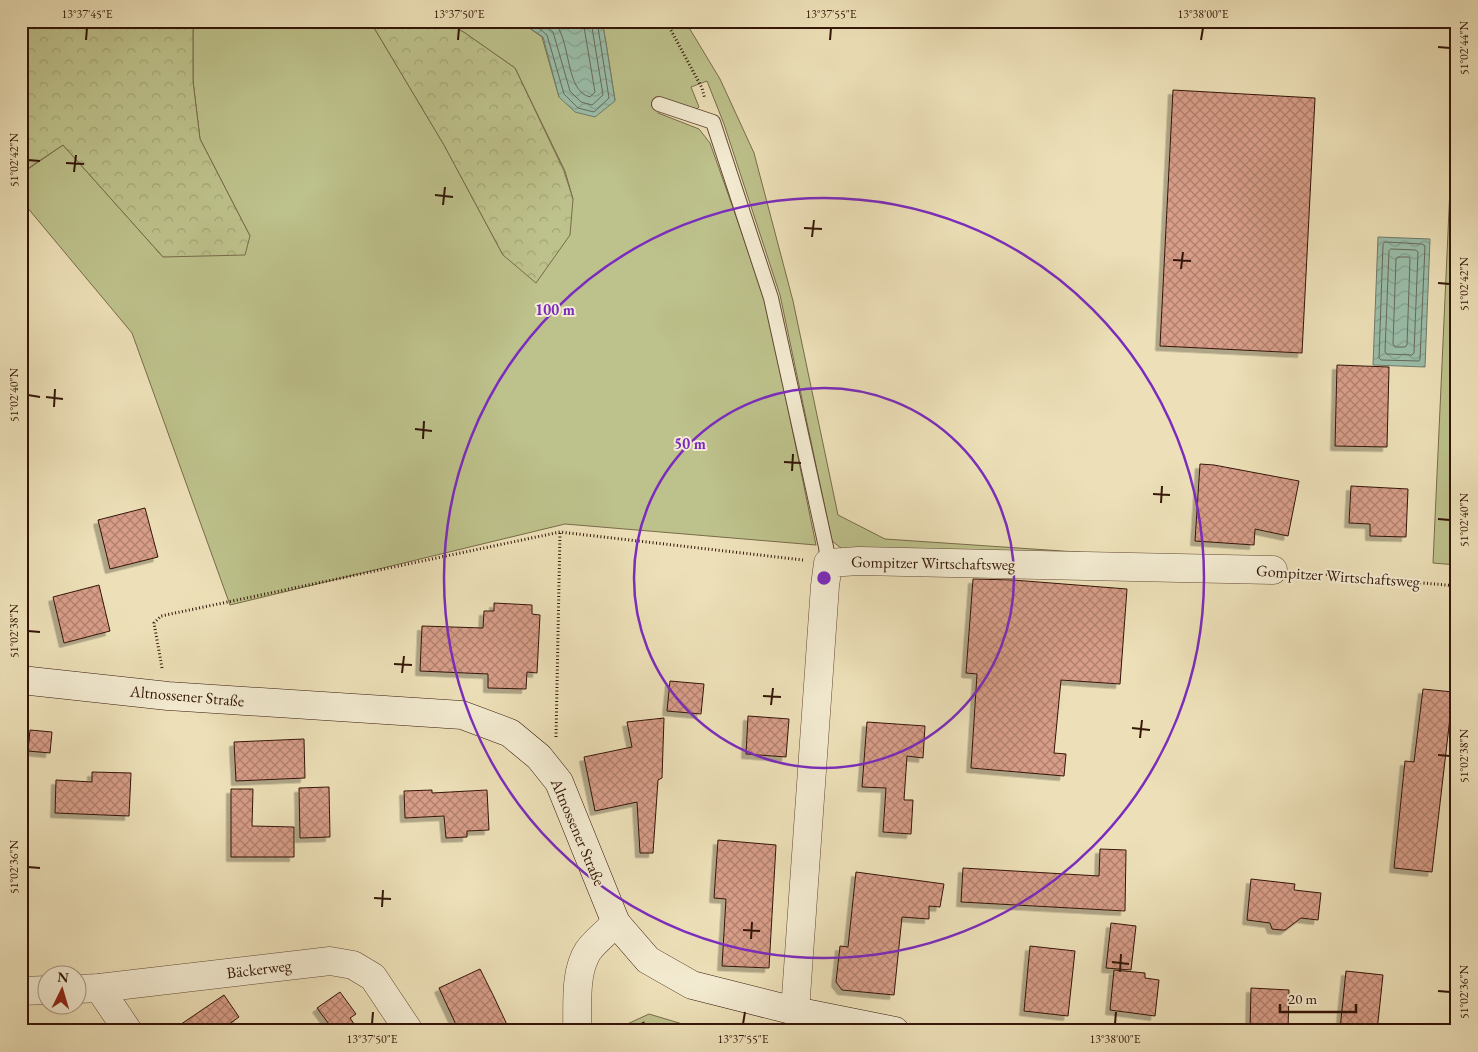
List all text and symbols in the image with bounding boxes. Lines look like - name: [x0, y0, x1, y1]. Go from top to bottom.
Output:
- text: 13°37'45"E: [61, 6, 113, 22]
- text: 13°37'50"E: [433, 6, 485, 22]
- text: 13°37'55"E: [805, 6, 857, 22]
- text: 13°38'00"E: [1177, 6, 1229, 22]
- text: 51°02'44"N: [1456, 21, 1472, 75]
- text: 51°02'42"N: [6, 133, 22, 187]
- text: 51°02'42"N: [1456, 257, 1472, 311]
- text: 100 m: [535, 300, 575, 319]
- text: 51°02'40"N: [6, 368, 22, 422]
- text: 50 m: [674, 434, 706, 453]
- text: 51°02'40"N: [1456, 493, 1472, 547]
- street label: Gompitzer Wirtschaftsweg: [851, 551, 1016, 575]
- street label: Gompitzer Wirtschaftsweg: [1255, 560, 1422, 592]
- centre of rings: [815, 569, 833, 587]
- text: 51°02'38"N: [6, 604, 22, 658]
- street label: Altnossener Straße: [128, 680, 245, 711]
- text: 51°02'38"N: [1456, 729, 1472, 783]
- street label: Altnossener Straße: [546, 774, 610, 889]
- text: 51°02'36"N: [6, 840, 22, 894]
- street label: Bäckerweg: [225, 954, 294, 983]
- north arrow: [38, 964, 88, 1014]
- text: 51°02'36"N: [1456, 965, 1472, 1019]
- text: N: [57, 968, 70, 987]
- scale bar: [1280, 982, 1357, 1014]
- text: 20 m: [1288, 989, 1317, 1008]
- text: 13°37'50"E: [346, 1031, 398, 1047]
- text: 13°37'55"E: [717, 1031, 769, 1047]
- text: 13°38'00"E: [1089, 1031, 1141, 1047]

